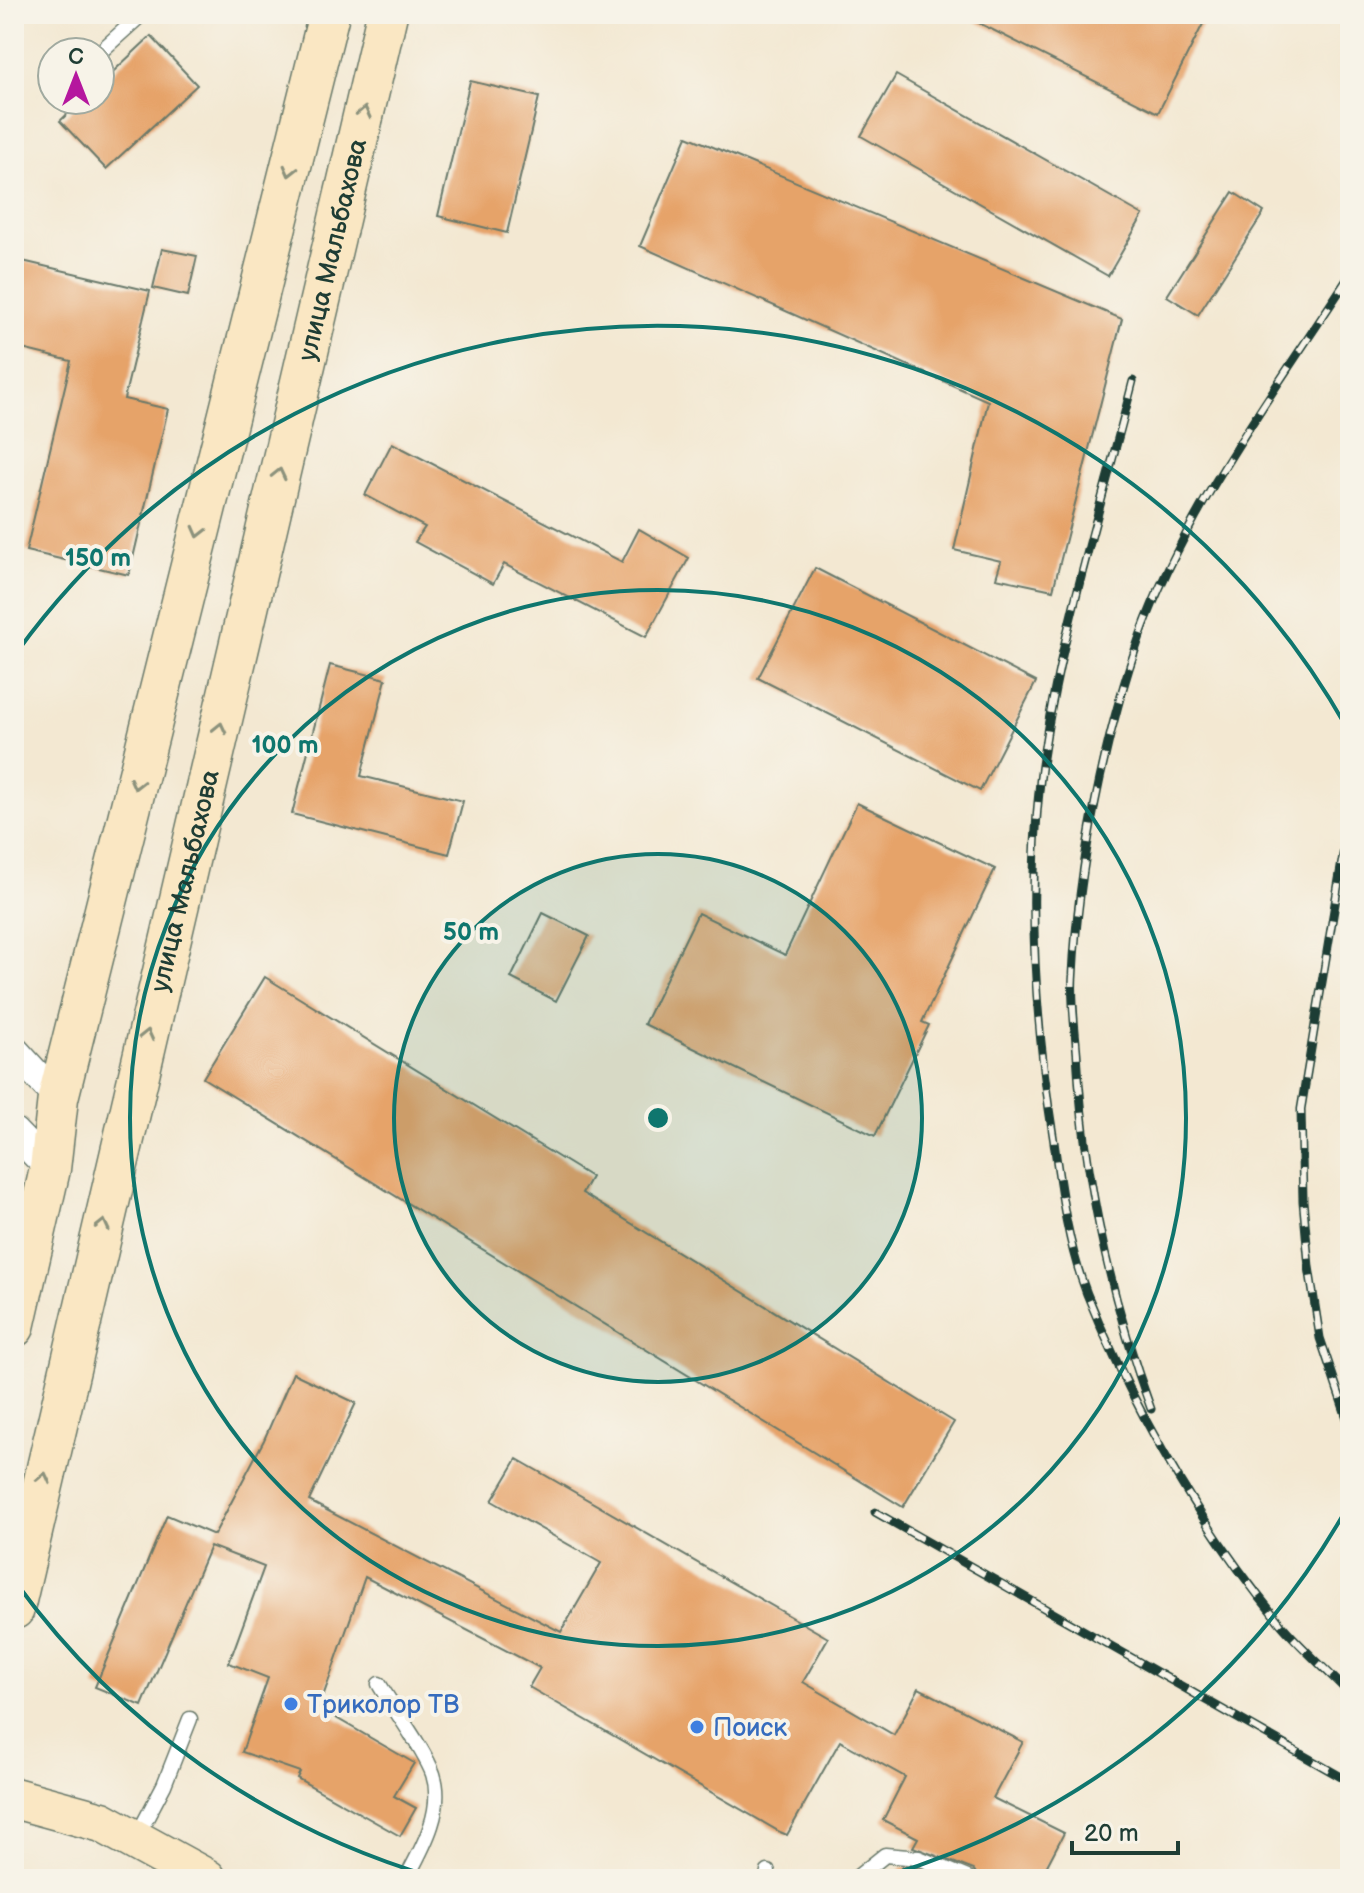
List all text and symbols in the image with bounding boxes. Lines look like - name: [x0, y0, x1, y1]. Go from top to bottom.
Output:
- north arrow: [36, 36, 116, 116]
- text: С: [68, 44, 84, 71]
- one-way arrow: [355, 106, 372, 120]
- street label: улица Мальбахова: [292, 136, 374, 364]
- one-way arrow: [282, 164, 299, 178]
- one-way arrow: [270, 468, 287, 482]
- one-way arrow: [192, 525, 209, 538]
- text: 150 m: [65, 544, 131, 573]
- one-way arrow: [210, 721, 227, 735]
- text: 100 m: [252, 731, 318, 760]
- street label: улица Мальбахова: [145, 767, 227, 995]
- one-way arrow: [129, 777, 146, 791]
- text: 50 m: [443, 918, 499, 947]
- one-way arrow: [138, 1029, 155, 1043]
- centre of rings: [644, 1104, 672, 1132]
- one-way arrow: [94, 1219, 111, 1233]
- one-way arrow: [35, 1472, 52, 1486]
- place label: Триколор ТВ: [307, 1690, 460, 1721]
- marker: Триколор ТВ: [282, 1695, 300, 1713]
- place label: Поиск: [713, 1713, 787, 1744]
- marker: Поиск: [688, 1718, 706, 1736]
- scale bar: [1072, 1805, 1178, 1855]
- text: 20 m: [1084, 1819, 1139, 1848]

